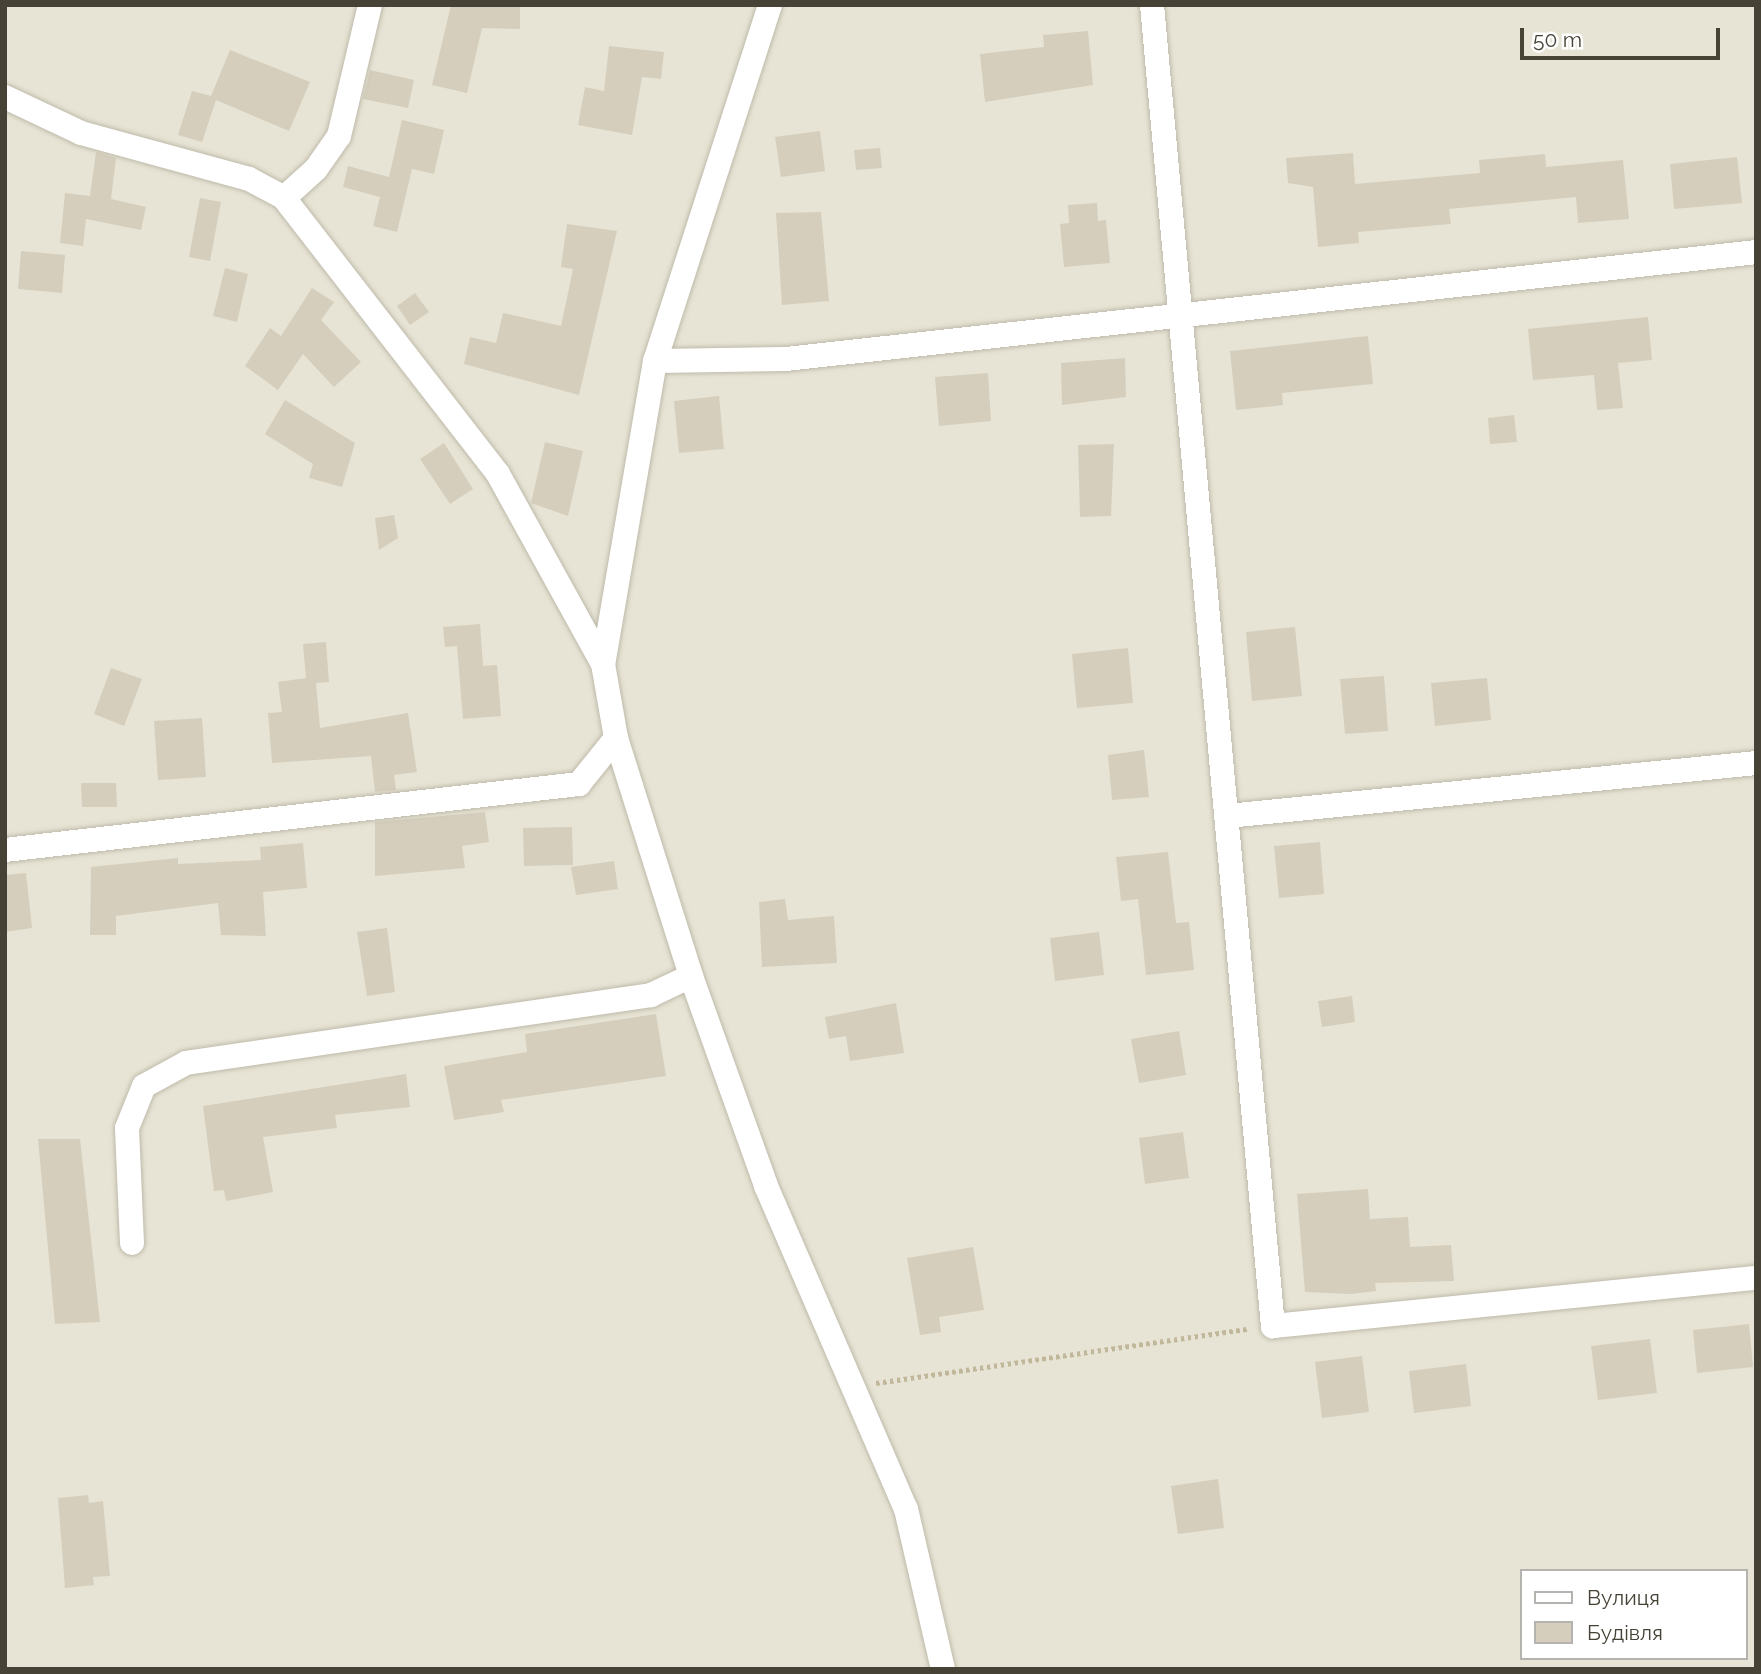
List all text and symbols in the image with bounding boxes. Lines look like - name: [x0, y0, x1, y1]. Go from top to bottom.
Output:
- scale bar: [1523, 14, 1722, 58]
- text: 50 m: [1533, 27, 1582, 52]
- legend: [1520, 1569, 1747, 1660]
- text: Вулиця: [1587, 1585, 1660, 1610]
- text: Будівля: [1587, 1620, 1663, 1645]

